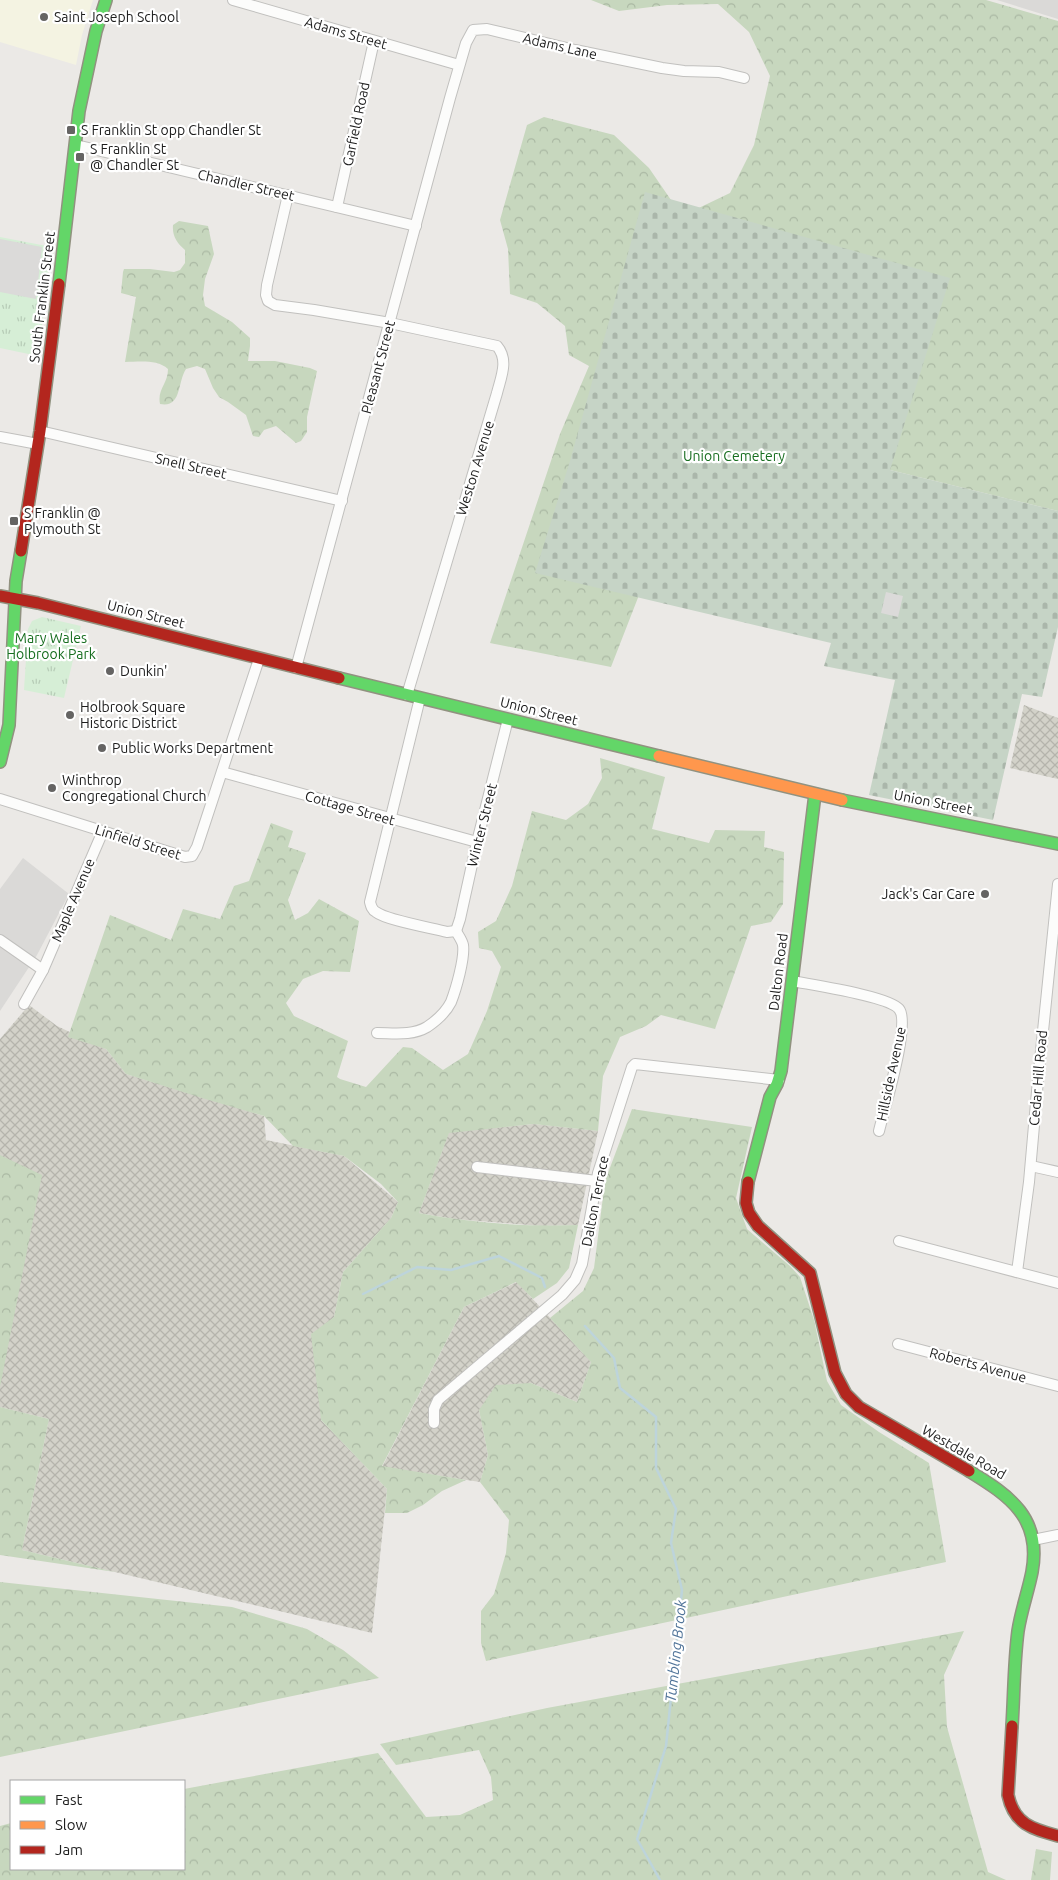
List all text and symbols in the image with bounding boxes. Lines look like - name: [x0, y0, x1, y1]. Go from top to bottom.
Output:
- place label: Saint Joseph School: [54, 9, 179, 25]
- marker: Saint Joseph School: [38, 11, 50, 23]
- street label: Adams Street: [303, 14, 389, 53]
- street label: Adams Lane: [521, 30, 599, 62]
- street label: Garfield Road: [339, 80, 373, 168]
- place label: S Franklin St opp Chandler St: [81, 122, 262, 138]
- marker: S Franklin St opp Chandler St: [65, 124, 77, 136]
- place label: S Franklin St @ Chandler St: [90, 141, 180, 173]
- marker: S Franklin St @ Chandler St: [74, 151, 86, 163]
- street label: Chandler Street: [196, 166, 296, 204]
- street label: South Franklin Street: [26, 230, 58, 364]
- street label: Pleasant Street: [358, 318, 398, 415]
- street label: Weston Avenue: [453, 419, 497, 517]
- park label: Union Cemetery: [683, 448, 785, 464]
- street label: Snell Street: [154, 450, 229, 482]
- place label: S Franklin @ Plymouth St: [24, 505, 101, 537]
- marker: S Franklin @ Plymouth St: [8, 515, 20, 527]
- street label: Union Street: [106, 597, 187, 631]
- park label: Mary Wales Holbrook Park: [6, 630, 96, 662]
- place label: Dunkin': [120, 663, 167, 679]
- marker: Dunkin': [104, 665, 116, 677]
- street label: Union Street: [499, 694, 580, 728]
- place label: Holbrook Square Historic District: [80, 699, 186, 731]
- marker: Holbrook Square Historic District: [64, 709, 76, 721]
- place label: Public Works Department: [112, 740, 274, 756]
- marker: Public Works Department: [96, 742, 108, 754]
- place label: Winthrop Congregational Church: [62, 772, 207, 804]
- street label: Winter Street: [464, 781, 500, 868]
- marker: Winthrop Congregational Church: [46, 782, 58, 794]
- street label: Cottage Street: [303, 787, 397, 829]
- street label: Union Street: [892, 787, 974, 818]
- street label: Linfield Street: [93, 821, 183, 863]
- street label: Maple Avenue: [48, 856, 98, 944]
- place label: Jack's Car Care: [882, 886, 975, 902]
- marker: Jack's Car Care: [979, 888, 991, 900]
- street label: Dalton Road: [765, 932, 791, 1012]
- street label: Hillside Avenue: [873, 1025, 909, 1123]
- street label: Cedar Hill Road: [1026, 1029, 1050, 1127]
- street label: Dalton Terrace: [578, 1154, 612, 1248]
- street label: Roberts Avenue: [928, 1344, 1028, 1386]
- street label: Westdale Road: [919, 1422, 1009, 1482]
- water label: Tumbling Brook: [662, 1599, 689, 1703]
- legend: [10, 1780, 185, 1870]
- text: Fast: [55, 1791, 83, 1808]
- text: Slow: [55, 1816, 88, 1833]
- text: Jam: [55, 1841, 83, 1858]

